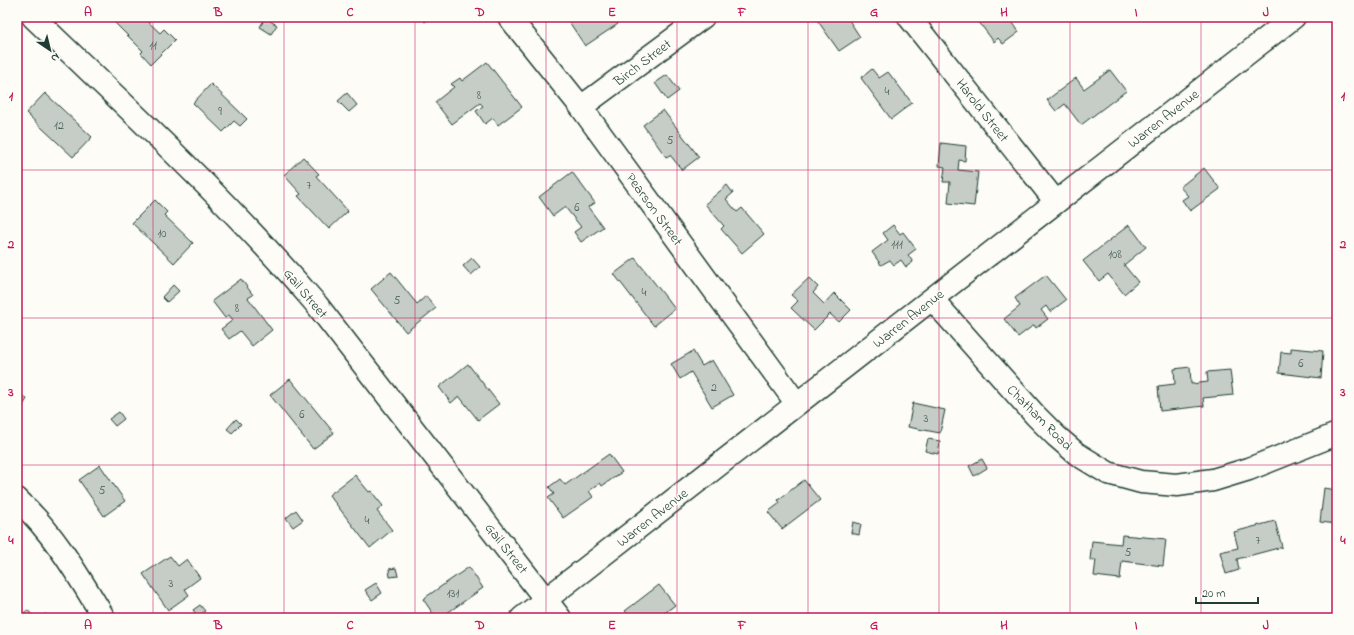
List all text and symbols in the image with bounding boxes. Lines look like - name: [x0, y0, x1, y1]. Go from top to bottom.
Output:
- text: A: [84, 3, 92, 22]
- text: B: [213, 3, 223, 22]
- text: C: [346, 3, 354, 22]
- text: D: [474, 3, 485, 22]
- text: E: [608, 3, 616, 22]
- text: F: [737, 3, 747, 22]
- text: G: [870, 3, 878, 22]
- text: H: [1000, 3, 1008, 22]
- text: I: [1134, 3, 1138, 22]
- text: J: [1263, 3, 1269, 22]
- north arrow: [30, 30, 70, 70]
- street label: Birch Street: [609, 34, 677, 93]
- house number: 11: [149, 37, 157, 55]
- text: N: [48, 49, 63, 66]
- street label: Harold Street: [950, 75, 1014, 148]
- house number: 4: [885, 83, 890, 101]
- street label: Warren Avenue: [1124, 84, 1205, 154]
- text: 1: [9, 87, 14, 106]
- house number: 8: [477, 87, 482, 105]
- text: 1: [1341, 87, 1346, 106]
- house number: 9: [218, 103, 222, 121]
- house number: 12: [54, 117, 64, 135]
- house number: 5: [667, 132, 674, 150]
- street label: Pearson Street: [620, 169, 688, 251]
- house number: 7: [307, 177, 312, 195]
- house number: 6: [574, 199, 580, 217]
- house number: 10: [157, 225, 167, 243]
- text: 2: [7, 235, 15, 254]
- text: 2: [1339, 235, 1347, 254]
- house number: 111: [891, 236, 903, 254]
- house number: 108: [1108, 246, 1122, 264]
- street label: Gail Street: [278, 264, 332, 324]
- house number: 4: [642, 284, 647, 302]
- street label: Warren Avenue: [869, 284, 950, 354]
- house number: 5: [394, 292, 401, 310]
- house number: 8: [235, 300, 240, 318]
- house number: 6: [1298, 355, 1304, 373]
- house number: 2: [711, 379, 717, 397]
- street label: Chatham Road: [1001, 380, 1077, 456]
- text: 3: [7, 383, 14, 402]
- text: 3: [1339, 383, 1346, 402]
- house number: 6: [299, 406, 305, 424]
- house number: 3: [924, 410, 929, 428]
- house number: 5: [99, 482, 106, 500]
- street label: Warren Avenue: [613, 483, 694, 553]
- house number: 4: [365, 512, 370, 530]
- street label: Gail Street: [479, 519, 533, 579]
- text: 4: [7, 531, 14, 550]
- text: 4: [1339, 531, 1346, 550]
- house number: 7: [1256, 532, 1261, 550]
- house number: 5: [1125, 544, 1132, 562]
- house number: 3: [169, 575, 174, 593]
- scale bar: [1196, 579, 1258, 605]
- house number: 131: [447, 585, 459, 603]
- text: 20 m: [1202, 585, 1225, 603]
- text: A: [84, 616, 92, 635]
- text: B: [213, 616, 223, 635]
- text: C: [346, 616, 354, 635]
- text: D: [474, 616, 485, 635]
- text: E: [608, 616, 616, 635]
- text: F: [737, 616, 747, 635]
- text: G: [870, 616, 878, 635]
- text: H: [1000, 616, 1008, 635]
- text: I: [1134, 616, 1138, 635]
- text: J: [1263, 616, 1269, 635]

